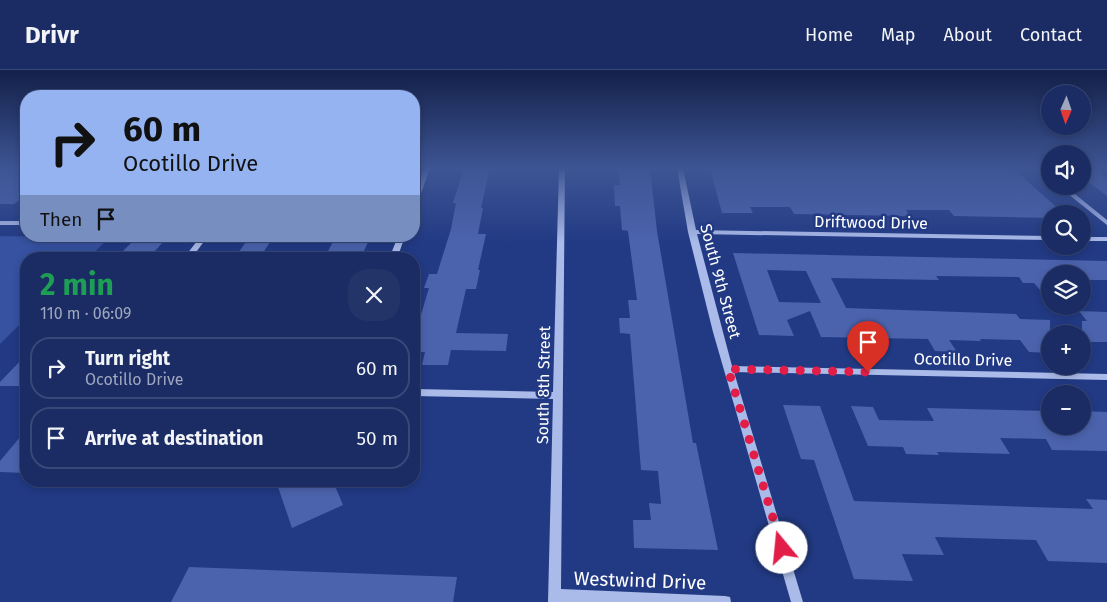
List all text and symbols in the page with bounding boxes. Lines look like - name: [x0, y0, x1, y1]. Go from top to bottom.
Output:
- text: Drivr: [25, 21, 79, 49]
- text: Home: [805, 24, 853, 46]
- text: Map: [881, 24, 915, 46]
- text: About: [943, 24, 992, 46]
- text: Contact: [1020, 24, 1082, 46]
- north arrow: [1041, 85, 1091, 135]
- map controls: [1041, 85, 1091, 435]
- text: 60 m: [123, 108, 201, 150]
- icon: right: [40, 110, 105, 175]
- button: sound: [1041, 145, 1091, 195]
- text: Ocotillo Drive: [123, 150, 258, 177]
- icon: arrive: [92, 205, 120, 233]
- button: search: [1041, 205, 1091, 255]
- text: Then: [40, 208, 82, 231]
- street label: Driftwood Drive: [814, 212, 928, 233]
- street label: South 9th Street: [696, 222, 745, 341]
- button: layers: [1041, 265, 1091, 315]
- text: 2 min: [40, 267, 114, 303]
- button: close: [348, 269, 400, 321]
- text: 110 m · 06:09: [40, 304, 131, 323]
- pin: [847, 321, 889, 372]
- street label: South 8th Street: [533, 325, 554, 444]
- button: +: [1041, 325, 1091, 375]
- icon: arrive: [854, 328, 882, 356]
- text: Turn right: [85, 347, 170, 370]
- street label: Ocotillo Drive: [914, 349, 1012, 370]
- icon: right: [42, 354, 70, 382]
- text: 60 m: [356, 357, 398, 380]
- text: Ocotillo Drive: [85, 370, 183, 389]
- button: −: [1041, 385, 1091, 435]
- icon: arrive: [42, 424, 70, 452]
- text: Arrive at destination: [85, 427, 264, 450]
- text: 50 m: [357, 427, 398, 450]
- position arrow: [755, 521, 807, 573]
- street label: Westwind Drive: [573, 567, 707, 594]

